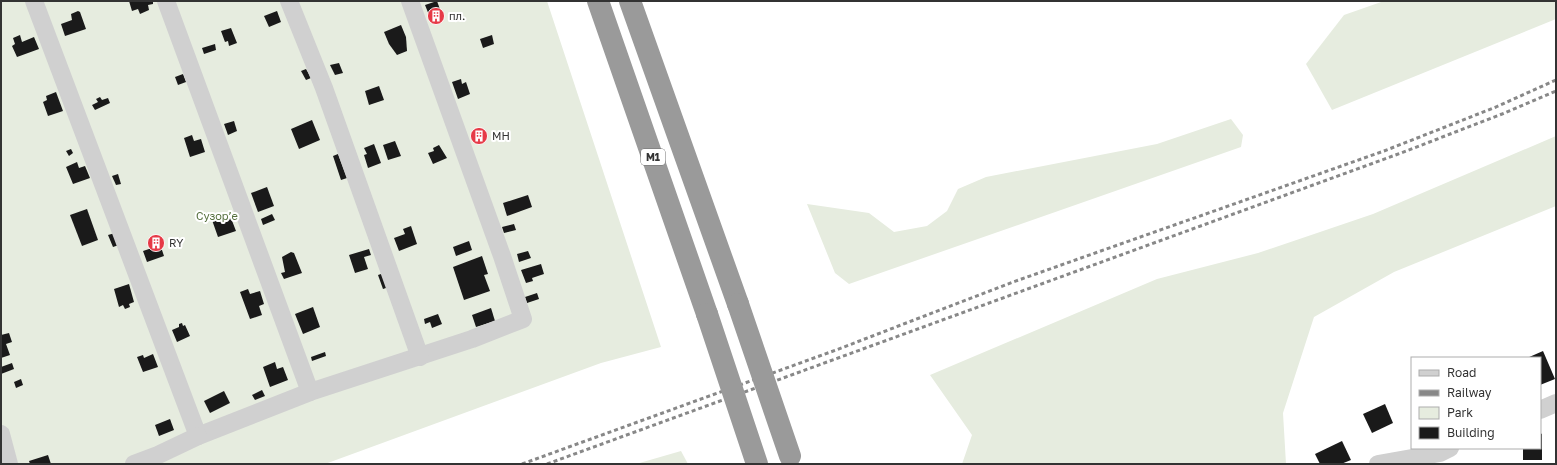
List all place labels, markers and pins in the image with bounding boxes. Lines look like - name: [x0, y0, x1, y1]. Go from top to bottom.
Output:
- building icon: пл.: [426, 6, 446, 26]
- place label: пл.: [449, 9, 465, 22]
- building icon: МН: [469, 126, 489, 146]
- place label: МН: [492, 129, 510, 142]
- building icon: RY: [146, 233, 166, 253]
- place label: RY: [169, 236, 183, 249]

